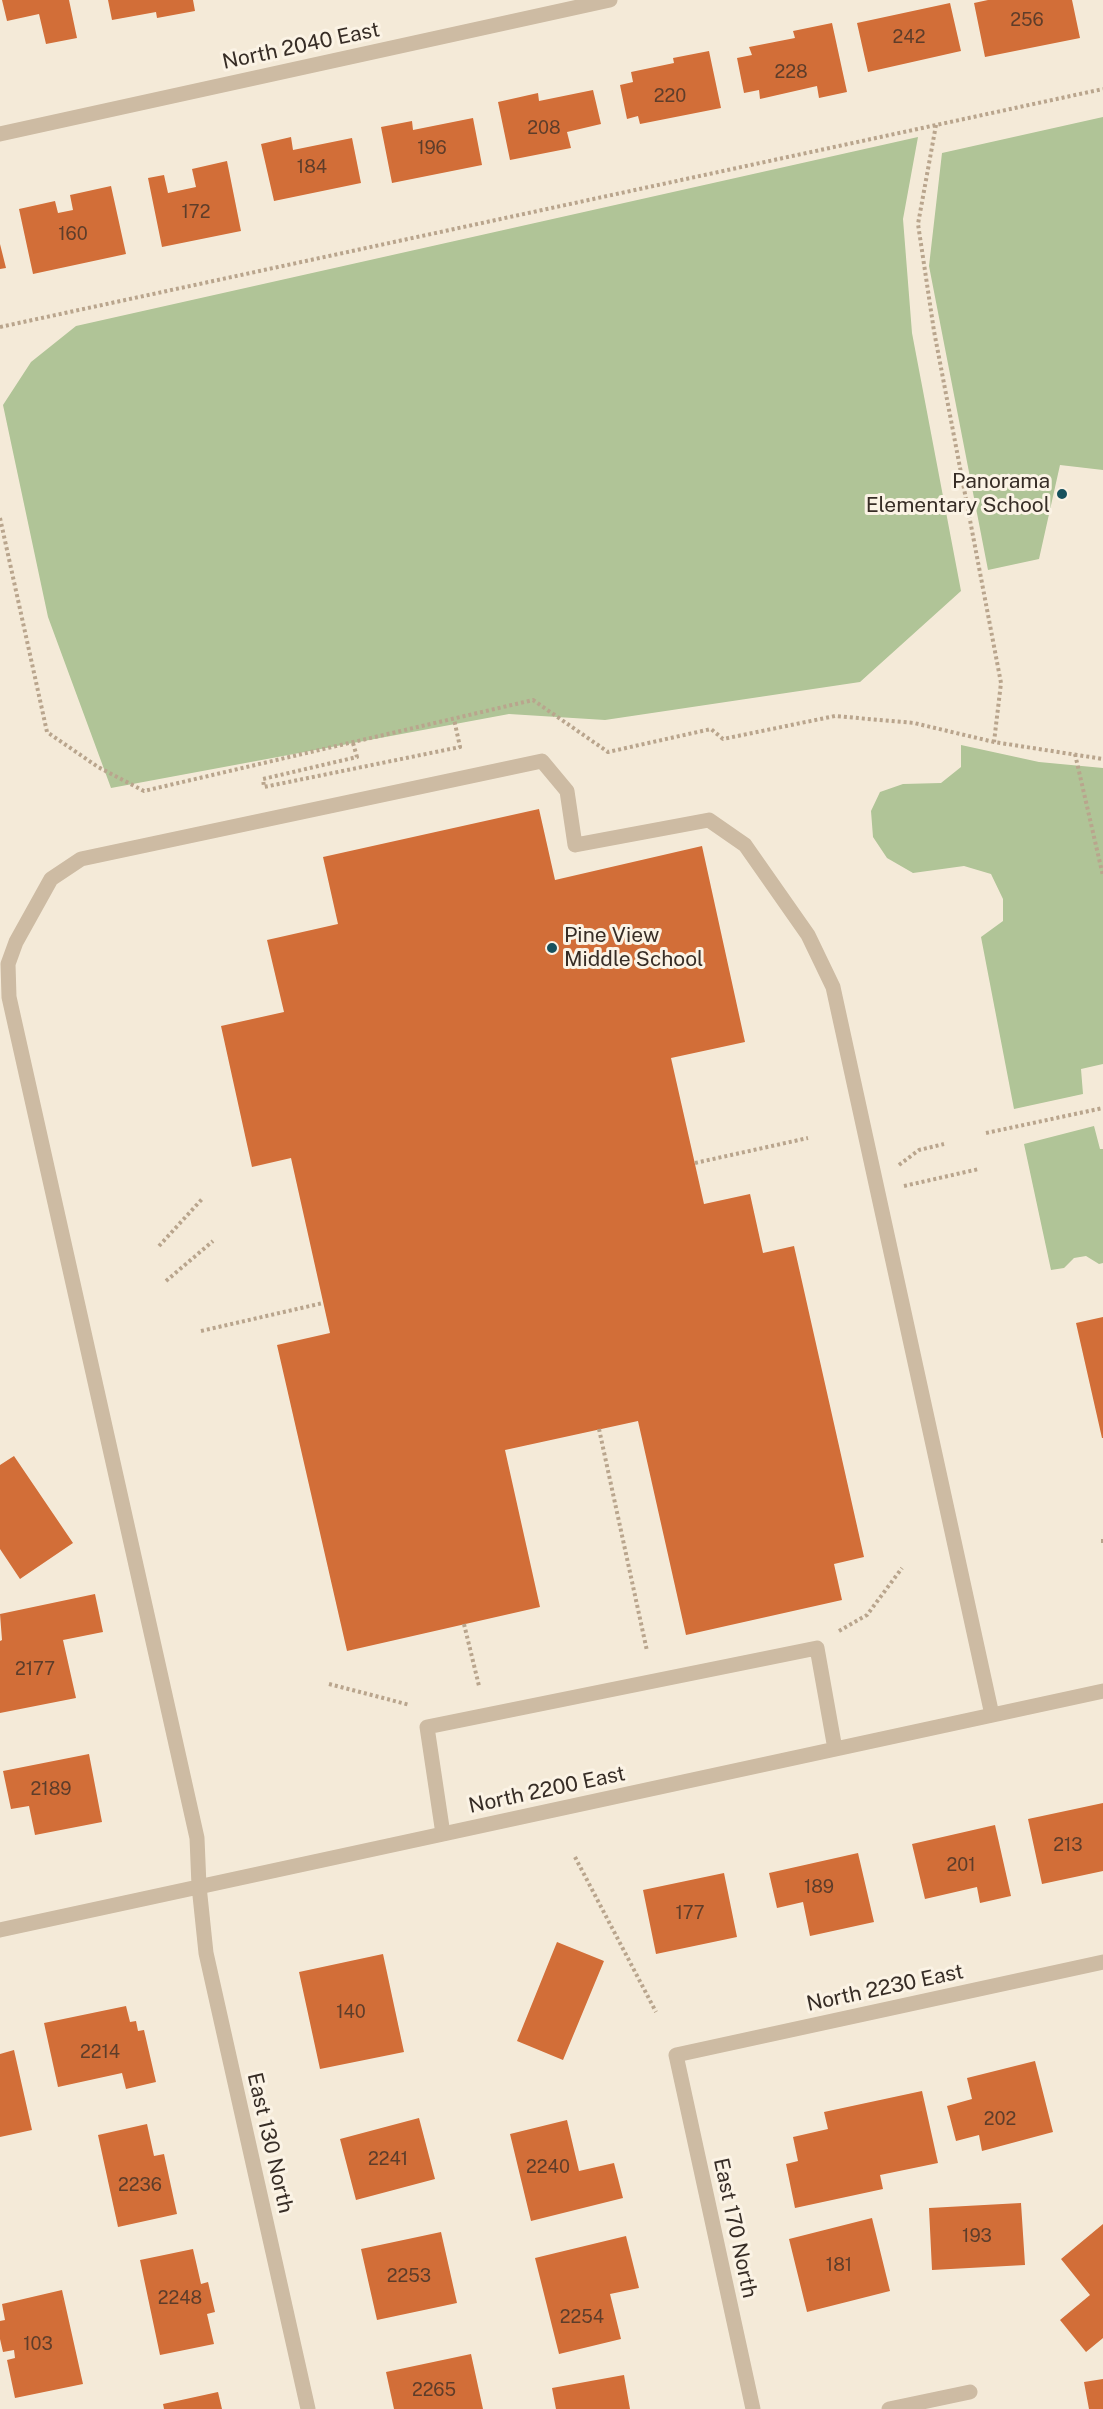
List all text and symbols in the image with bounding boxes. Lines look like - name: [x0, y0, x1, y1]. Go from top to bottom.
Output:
- house number: 256: [1010, 9, 1044, 31]
- street label: North 2040 East: [220, 17, 382, 75]
- house number: 242: [893, 26, 925, 48]
- house number: 228: [774, 61, 808, 83]
- house number: 220: [654, 85, 686, 107]
- house number: 208: [527, 117, 561, 139]
- house number: 196: [417, 137, 447, 159]
- house number: 184: [297, 156, 327, 178]
- house number: 172: [182, 201, 210, 223]
- house number: 160: [58, 223, 88, 245]
- place label: Panorama Elementary School: [866, 469, 1050, 519]
- marker: Panorama Elementary School: [1055, 487, 1069, 501]
- place label: Pine View Middle School: [564, 923, 703, 973]
- marker: Pine View Middle School: [545, 941, 559, 955]
- house number: 2177: [15, 1658, 55, 1680]
- street label: North 2200 East: [466, 1761, 628, 1819]
- house number: 2189: [31, 1778, 71, 1800]
- house number: 213: [1053, 1834, 1083, 1856]
- house number: 201: [946, 1854, 976, 1876]
- house number: 189: [804, 1876, 834, 1898]
- house number: 177: [675, 1902, 705, 1924]
- street label: North 2230 East: [804, 1959, 966, 2017]
- house number: 140: [336, 2001, 366, 2023]
- house number: 2214: [80, 2041, 120, 2063]
- street label: East 130 North: [242, 2070, 298, 2216]
- house number: 202: [984, 2108, 1016, 2130]
- house number: 2241: [368, 2148, 408, 2170]
- house number: 2240: [526, 2156, 570, 2178]
- street label: East 170 North: [708, 2156, 762, 2300]
- house number: 2236: [118, 2174, 162, 2196]
- house number: 193: [962, 2225, 992, 2247]
- house number: 181: [826, 2254, 852, 2276]
- house number: 2253: [387, 2265, 431, 2287]
- house number: 2248: [158, 2287, 202, 2309]
- house number: 2254: [560, 2306, 604, 2328]
- house number: 103: [23, 2333, 53, 2355]
- house number: 2265: [412, 2379, 456, 2401]

